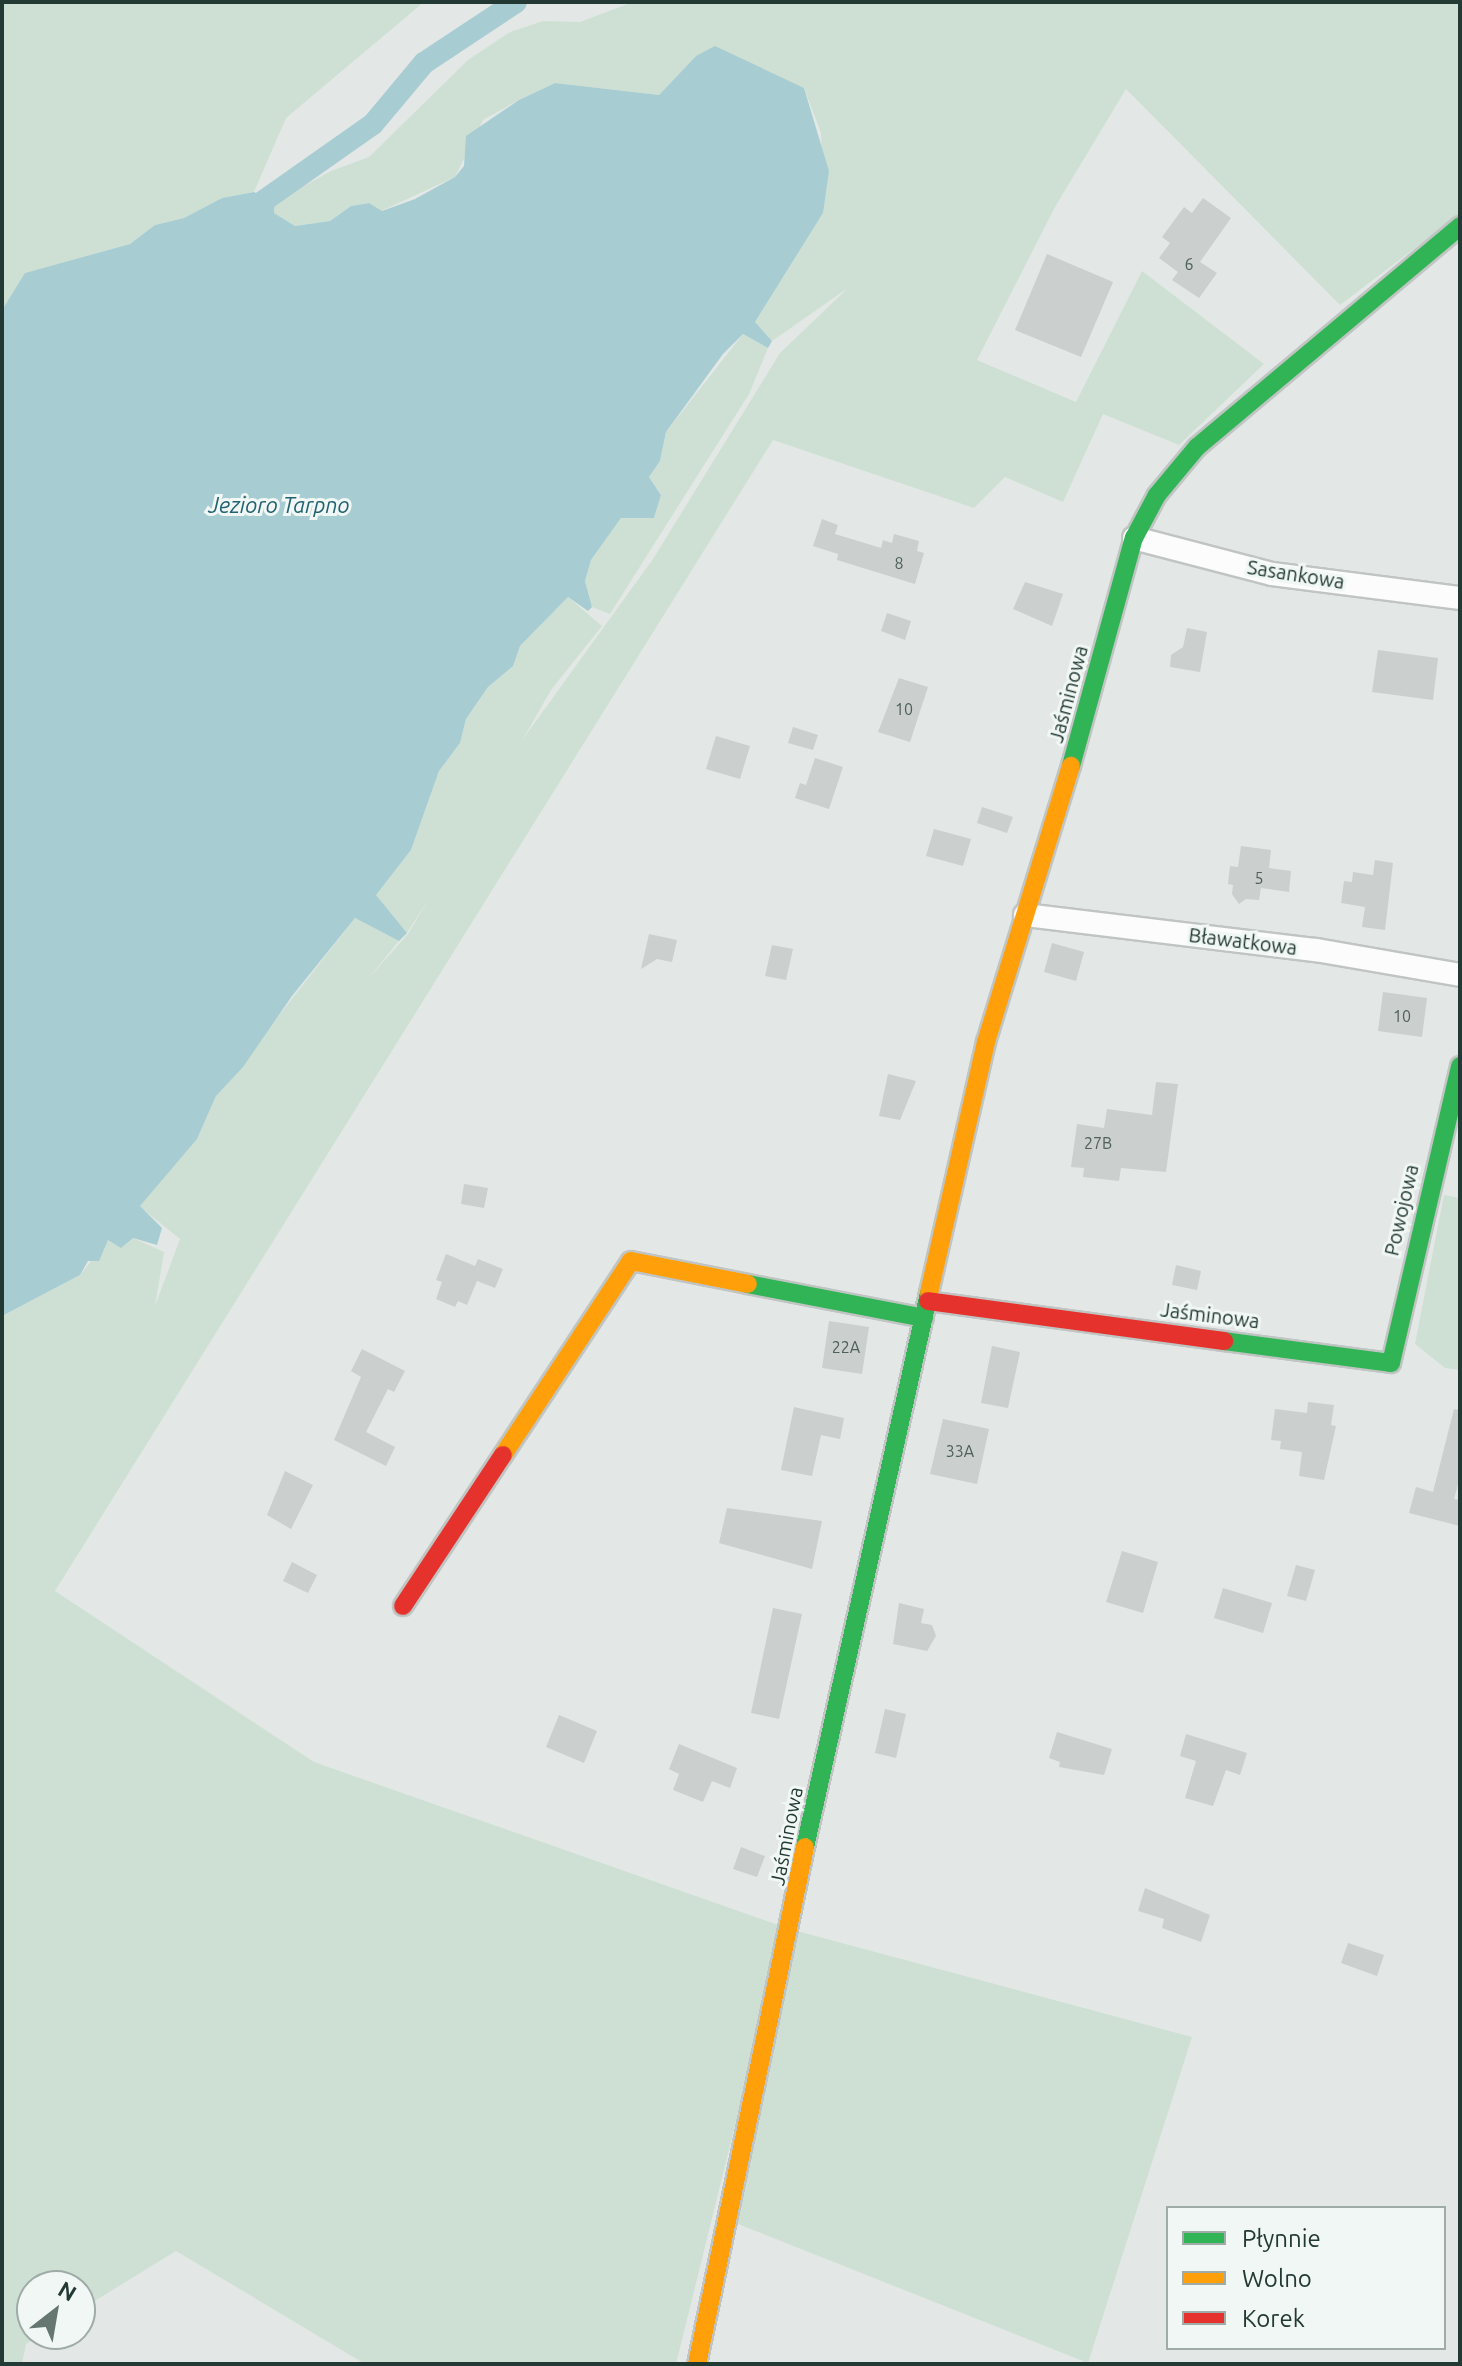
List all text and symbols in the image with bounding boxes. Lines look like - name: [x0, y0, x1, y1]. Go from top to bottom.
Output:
- house number: 6: [1184, 254, 1194, 274]
- water label: Jezioro Tarpno: [209, 492, 349, 518]
- house number: 8: [894, 553, 904, 573]
- street label: Sasankowa: [1246, 554, 1346, 594]
- street label: Jaśminowa: [1043, 643, 1093, 745]
- house number: 10: [895, 699, 913, 719]
- house number: 5: [1254, 868, 1264, 888]
- street label: Bławatkowa: [1187, 922, 1299, 960]
- house number: 10: [1393, 1006, 1411, 1026]
- house number: 27B: [1084, 1133, 1112, 1153]
- street label: Powojowa: [1379, 1162, 1423, 1258]
- street label: Jaśminowa: [1159, 1297, 1261, 1333]
- house number: 22A: [832, 1337, 860, 1357]
- house number: 33A: [946, 1441, 974, 1461]
- street label: Jaśminowa: [765, 1785, 807, 1887]
- legend: [1166, 2206, 1446, 2350]
- text: Płynnie: [1242, 2225, 1321, 2252]
- text: Wolno: [1242, 2265, 1312, 2292]
- north arrow: [16, 2270, 96, 2350]
- text: N: [54, 2276, 81, 2306]
- text: Korek: [1242, 2305, 1305, 2332]

